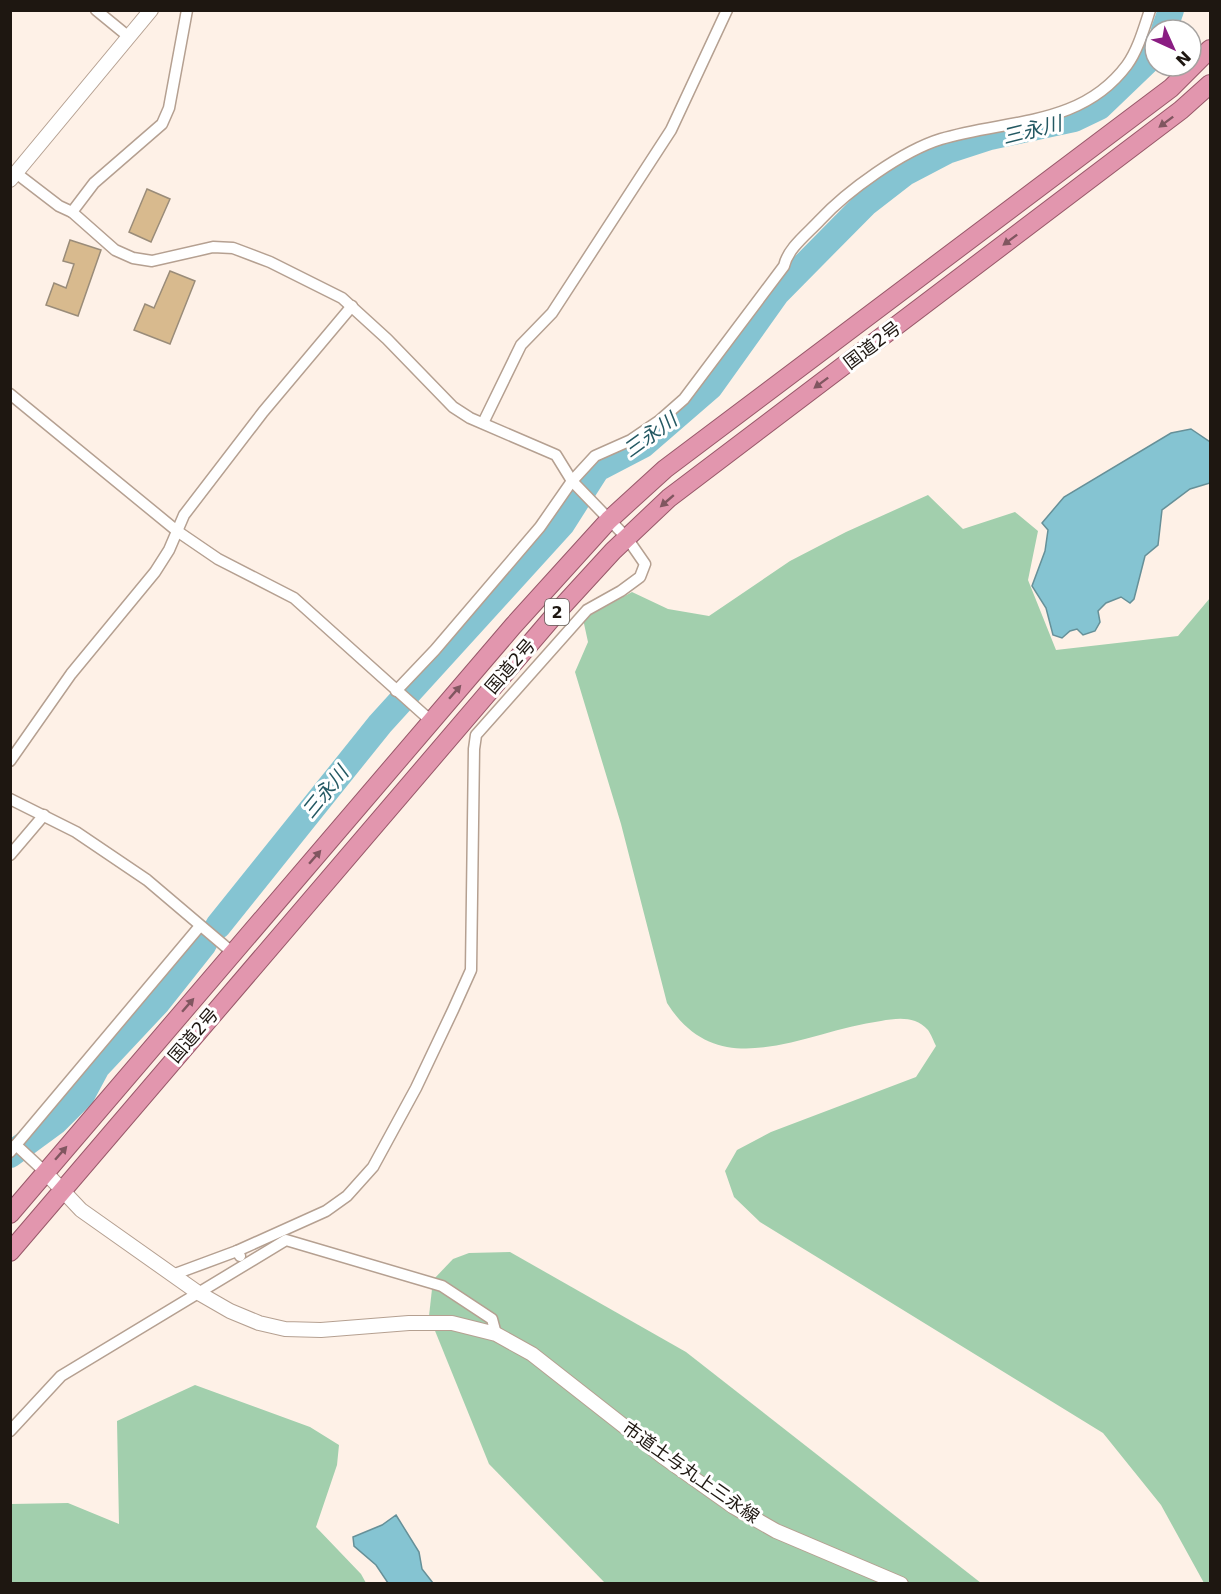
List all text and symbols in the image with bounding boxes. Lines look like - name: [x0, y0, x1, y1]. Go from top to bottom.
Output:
- north arrow: [1143, 18, 1203, 78]
- text: N: [1172, 47, 1195, 70]
- water label: 三永川: [1000, 111, 1066, 149]
- one-way arrow: [1158, 115, 1173, 127]
- one-way arrow: [1003, 233, 1018, 245]
- street label: 国道2号: [840, 317, 904, 373]
- one-way arrow: [814, 377, 830, 389]
- water label: 三永川: [619, 406, 683, 462]
- one-way arrow: [660, 494, 675, 507]
- road number: 2: [545, 599, 569, 625]
- street label: 国道2号: [481, 634, 539, 698]
- one-way arrow: [449, 684, 462, 700]
- water label: 三永川: [297, 760, 354, 823]
- one-way arrow: [308, 850, 321, 865]
- one-way arrow: [181, 998, 194, 1013]
- street label: 国道2号: [164, 1003, 222, 1067]
- one-way arrow: [54, 1145, 68, 1160]
- street label: 市道土与丸上三永線: [619, 1417, 763, 1527]

